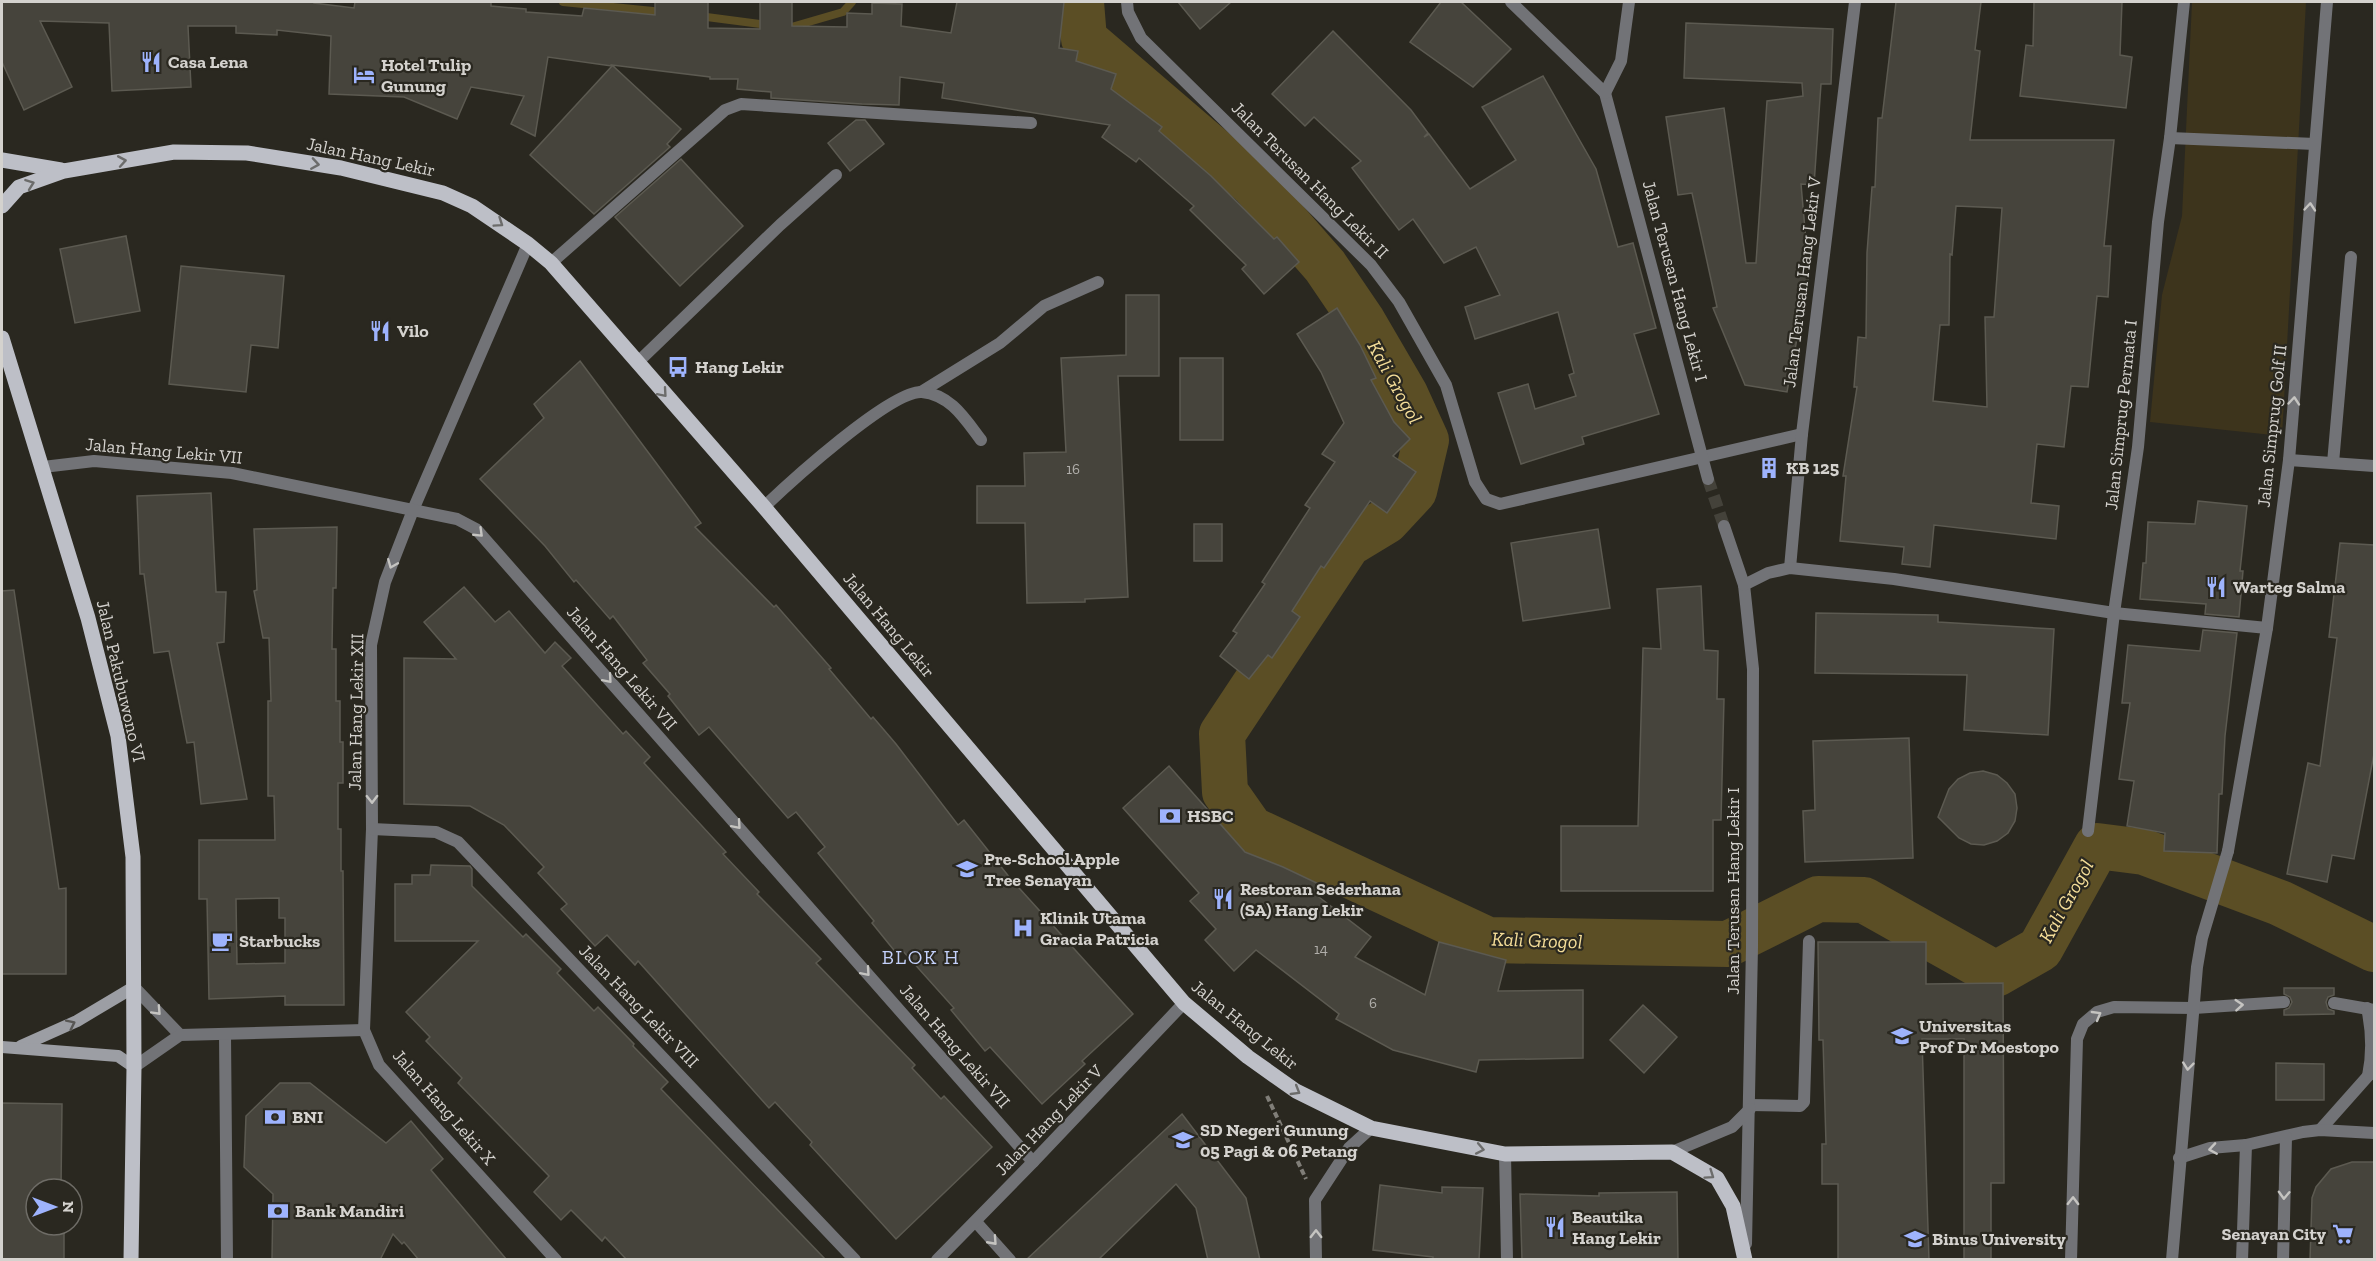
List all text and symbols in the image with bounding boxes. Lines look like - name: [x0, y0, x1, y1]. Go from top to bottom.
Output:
- restaurant icon: Casa Lena: [139, 50, 163, 74]
- place label: Casa Lena: [168, 51, 248, 73]
- place label: Hotel Tulip Gunung: [381, 54, 471, 97]
- hotel icon: Hotel Tulip Gunung: [352, 63, 376, 87]
- street label: Jalan Terusan Hang Lekir II: [1227, 97, 1393, 263]
- street label: Jalan Hang Lekir: [305, 133, 437, 181]
- one-way arrow: [117, 155, 127, 168]
- one-way arrow: [310, 157, 320, 170]
- street label: Jalan Terusan Hang Lekir V: [1778, 175, 1826, 389]
- one-way arrow: [24, 178, 34, 191]
- street label: Jalan Terusan Hang Lekir I: [1638, 178, 1712, 384]
- one-way arrow: [2303, 202, 2316, 211]
- one-way arrow: [492, 216, 503, 227]
- street label: Jalan Simprug Permata I: [2100, 318, 2142, 511]
- restaurant icon: Vilo: [368, 319, 392, 343]
- place label: Vilo: [397, 320, 429, 342]
- water label: Kali Grogol: [1362, 336, 1428, 428]
- street label: Jalan Simprug Golf II: [2252, 343, 2292, 509]
- bus stop icon: Hang Lekir: [666, 355, 690, 379]
- place label: Hang Lekir: [695, 356, 784, 378]
- one-way arrow: [656, 386, 667, 396]
- one-way arrow: [2287, 397, 2300, 406]
- street label: Jalan Hang Lekir VII: [85, 433, 244, 469]
- building icon: KB 125: [1757, 456, 1781, 480]
- place label: KB 125: [1786, 457, 1839, 479]
- house number: 16: [1066, 460, 1080, 478]
- one-way arrow: [471, 526, 482, 537]
- one-way arrow: [387, 558, 399, 569]
- street label: Jalan Hang Lekir: [839, 568, 939, 682]
- restaurant icon: Warteg Salma: [2204, 575, 2228, 599]
- place label: Warteg Salma: [2233, 576, 2345, 598]
- street label: Jalan Pakubuwono VI: [92, 598, 150, 764]
- street label: Jalan Hang Lekir VII: [562, 601, 682, 735]
- street label: Jalan Hang Lekir XII: [344, 633, 368, 791]
- one-way arrow: [601, 672, 612, 683]
- street label: Jalan Terusan Hang Lekir I: [1722, 787, 1744, 995]
- one-way arrow: [365, 794, 378, 803]
- bank icon: HSBC: [1158, 804, 1182, 828]
- place label: HSBC: [1187, 805, 1234, 827]
- one-way arrow: [730, 819, 741, 829]
- place label: Pre-School Apple Tree Senayan: [984, 848, 1120, 891]
- water label: Kali Grogol: [2033, 855, 2099, 947]
- school or university icon: Pre-School Apple Tree Senayan: [955, 857, 979, 881]
- place label: Restoran Sederhana (SA) Hang Lekir: [1240, 878, 1401, 921]
- restaurant icon: Restoran Sederhana (SA) Hang Lekir: [1211, 887, 1235, 911]
- place label: Klinik Utama Gracia Patricia: [1040, 907, 1159, 950]
- hospital icon: Klinik Utama Gracia Patricia: [1011, 916, 1035, 940]
- water label: Kali Grogol: [1491, 926, 1583, 954]
- cafe icon: Starbucks: [210, 929, 234, 953]
- place label: Starbucks: [239, 930, 320, 952]
- street label: Jalan Hang Lekir VIII: [574, 940, 704, 1072]
- house number: 14: [1314, 940, 1328, 958]
- district label: BLOK H: [882, 945, 960, 969]
- one-way arrow: [859, 965, 870, 976]
- street label: Jalan Hang Lekir: [1187, 975, 1303, 1075]
- street label: Jalan Hang Lekir VII: [895, 979, 1015, 1113]
- house number: 6: [1369, 994, 1377, 1012]
- one-way arrow: [2235, 999, 2244, 1012]
- one-way arrow: [150, 1004, 161, 1015]
- one-way arrow: [2091, 1011, 2101, 1022]
- place label: Universitas Prof Dr Moestopo: [1919, 1015, 2060, 1058]
- one-way arrow: [64, 1020, 75, 1031]
- school or university icon: Universitas Prof Dr Moestopo: [1890, 1024, 1914, 1048]
- street label: Jalan Hang Lekir X: [388, 1045, 501, 1170]
- street label: Jalan Hang Lekir V: [990, 1060, 1108, 1180]
- one-way arrow: [2183, 1062, 2195, 1071]
- one-way arrow: [1290, 1083, 1300, 1095]
- bank icon: BNI: [263, 1105, 287, 1129]
- place label: BNI: [292, 1106, 323, 1128]
- place label: SD Negeri Gunung 05 Pagi & 06 Petang: [1200, 1119, 1358, 1162]
- school or university icon: SD Negeri Gunung 05 Pagi & 06 Petang: [1171, 1128, 1195, 1152]
- one-way arrow: [1475, 1142, 1485, 1155]
- one-way arrow: [2208, 1142, 2218, 1154]
- one-way arrow: [1704, 1168, 1715, 1179]
- north arrow: [24, 1177, 84, 1237]
- one-way arrow: [2278, 1191, 2291, 1200]
- one-way arrow: [2067, 1197, 2079, 1206]
- bank icon: Bank Mandiri: [266, 1199, 290, 1223]
- place label: Bank Mandiri: [295, 1200, 405, 1222]
- text: N: [59, 1201, 78, 1213]
- place label: Beautika Hang Lekir: [1572, 1206, 1661, 1249]
- restaurant icon: Beautika Hang Lekir: [1543, 1215, 1567, 1239]
- supermarket icon: Senayan City: [2331, 1222, 2355, 1246]
- place label: Senayan City: [2222, 1223, 2326, 1245]
- school or university icon: Binus University: [1903, 1227, 1927, 1251]
- place label: Binus University: [1932, 1228, 2066, 1250]
- one-way arrow: [1310, 1230, 1322, 1239]
- one-way arrow: [986, 1234, 997, 1244]

